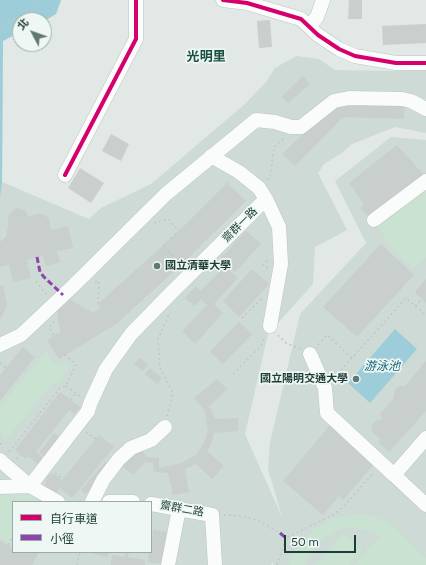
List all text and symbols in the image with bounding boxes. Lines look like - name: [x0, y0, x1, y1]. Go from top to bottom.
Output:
- north arrow: [12, 12, 52, 52]
- text: 北: [15, 16, 32, 33]
- district label: 光明里: [187, 49, 225, 65]
- street label: 齋群一路: [220, 205, 260, 245]
- place label: 國立清華大學: [165, 259, 231, 273]
- marker: 國立清華大學: [152, 261, 162, 271]
- water label: 游泳池: [364, 359, 400, 373]
- place label: 國立陽明交通大學: [260, 372, 348, 386]
- marker: 國立陽明交通大學: [351, 374, 361, 384]
- street label: 齋群二路: [159, 499, 205, 519]
- legend: [12, 501, 152, 553]
- text: 自行車道: [50, 512, 98, 526]
- scale bar: [286, 527, 358, 553]
- text: 小徑: [50, 532, 74, 546]
- text: 50 m: [291, 535, 319, 549]

